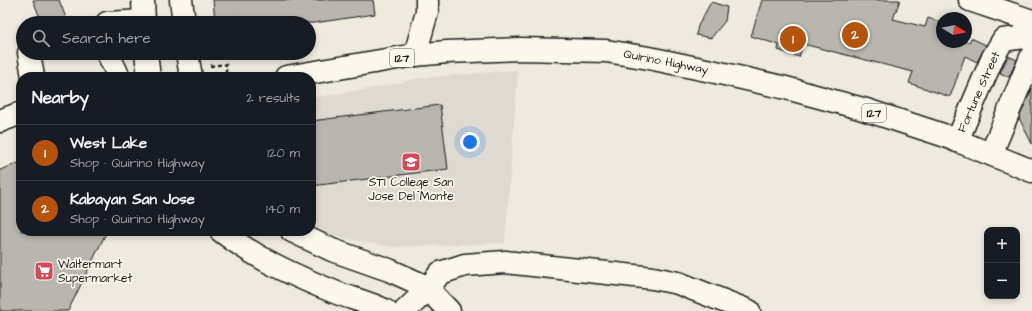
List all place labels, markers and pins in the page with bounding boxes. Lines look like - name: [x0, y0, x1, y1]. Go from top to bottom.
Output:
- pin: 2: [842, 20, 868, 50]
- pin: 1: [780, 24, 806, 54]
- school or university icon: STI College San Jose Del Monte: [400, 151, 422, 173]
- place label: STI College San Jose Del Monte: [368, 174, 454, 205]
- place label: Waltermart Supermarket: [58, 256, 133, 287]
- supermarket icon: Waltermart Supermarket: [33, 260, 55, 282]

